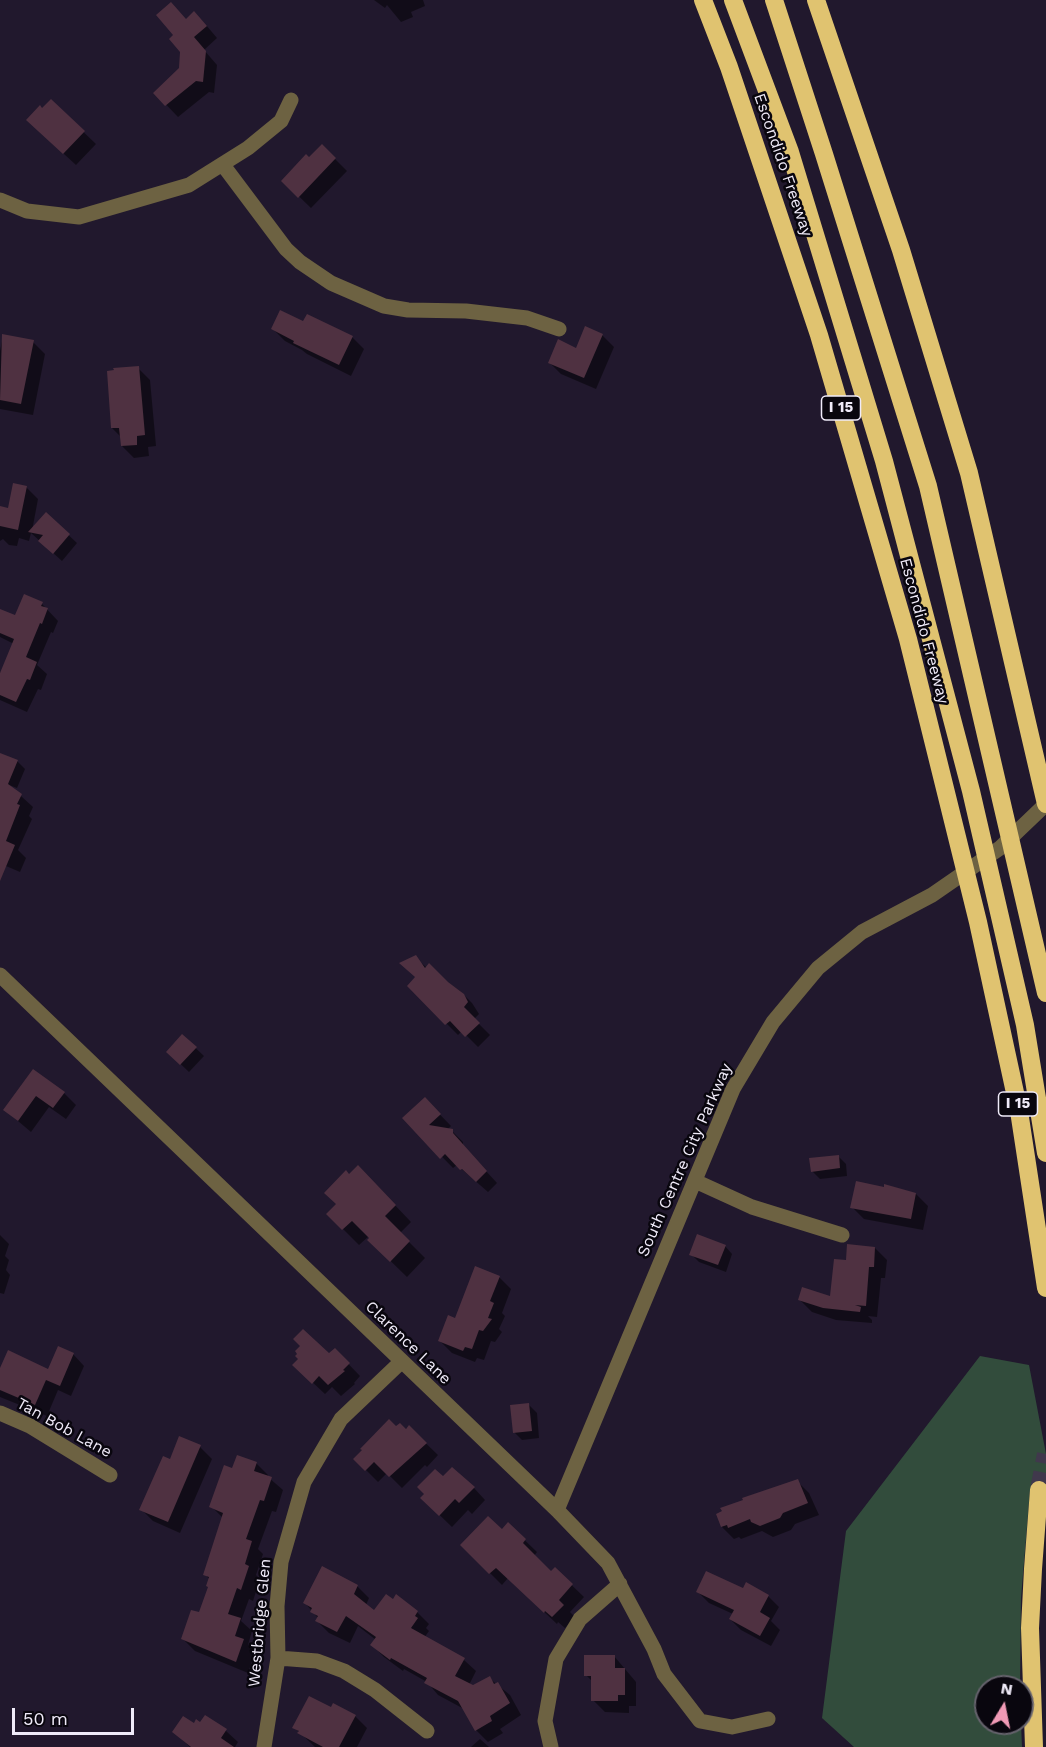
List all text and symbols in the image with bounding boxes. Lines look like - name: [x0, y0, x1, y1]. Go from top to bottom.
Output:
- street label: Escondido Freeway: [749, 91, 817, 239]
- road number: I 15: [822, 396, 860, 420]
- street label: Escondido Freeway: [895, 556, 953, 706]
- street label: South Centre City Parkway: [634, 1060, 736, 1260]
- road number: I 15: [998, 1092, 1038, 1116]
- street label: Clarence Lane: [361, 1297, 455, 1389]
- street label: Tan Bob Lane: [13, 1394, 115, 1462]
- street label: Westbridge Glen: [245, 1558, 275, 1688]
- north arrow: [974, 1675, 1034, 1735]
- text: N: [999, 1678, 1014, 1699]
- scale bar: [15, 1696, 136, 1734]
- text: 50 m: [23, 1708, 68, 1729]

